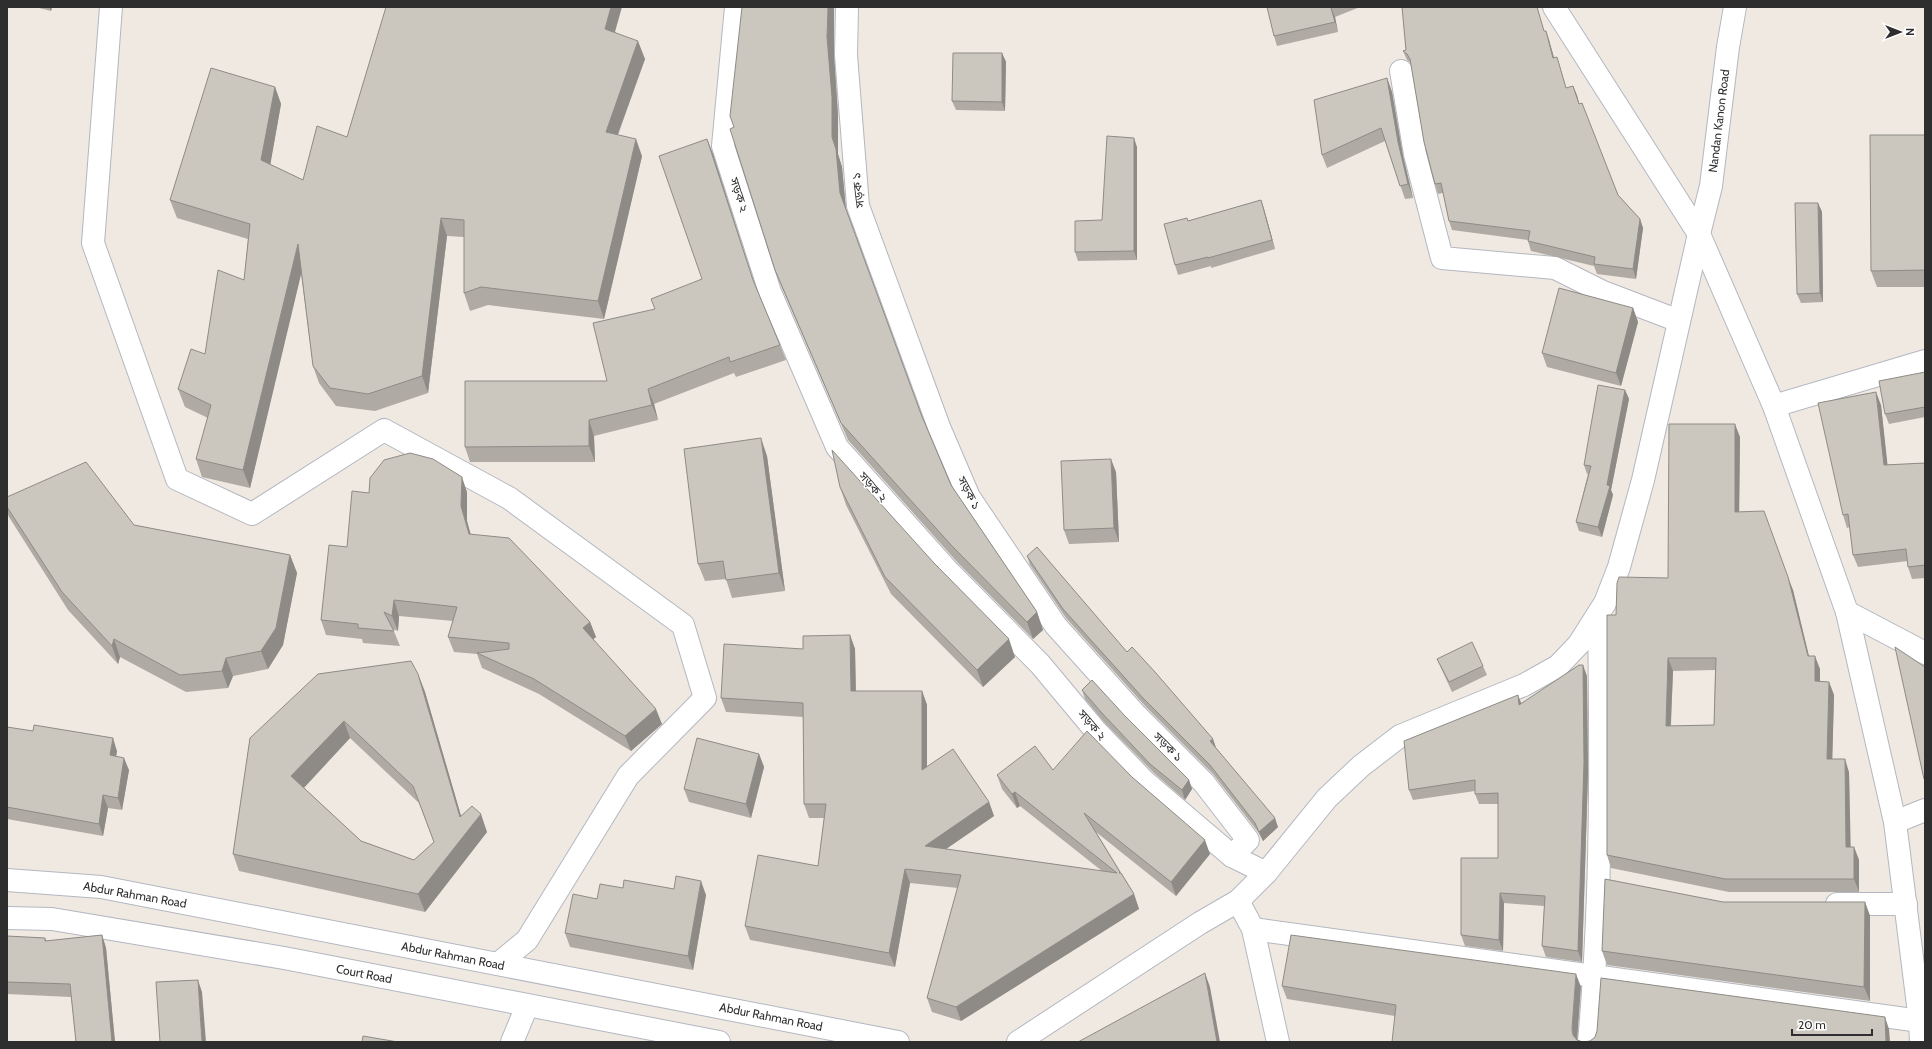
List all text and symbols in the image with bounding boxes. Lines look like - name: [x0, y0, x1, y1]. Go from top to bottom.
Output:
- north arrow: [1880, 12, 1920, 52]
- text: N: [1903, 28, 1917, 36]
- street label: Nandan Kanon Road: [1705, 68, 1732, 173]
- street label: সড়ক ১: [848, 172, 867, 210]
- street label: সড়ক ২: [727, 175, 752, 214]
- street label: সড়ক ২: [855, 468, 891, 505]
- street label: সড়ক ১: [954, 473, 984, 512]
- street label: সড়ক ২: [1074, 706, 1110, 743]
- street label: সড়ক ১: [1150, 728, 1186, 765]
- street label: Abdur Rahman Road: [82, 878, 188, 911]
- street label: Abdur Rahman Road: [400, 938, 506, 973]
- street label: Court Road: [335, 961, 393, 986]
- street label: Abdur Rahman Road: [718, 999, 824, 1034]
- scale bar: [1792, 1011, 1872, 1037]
- text: 20 m: [1798, 1017, 1826, 1032]

